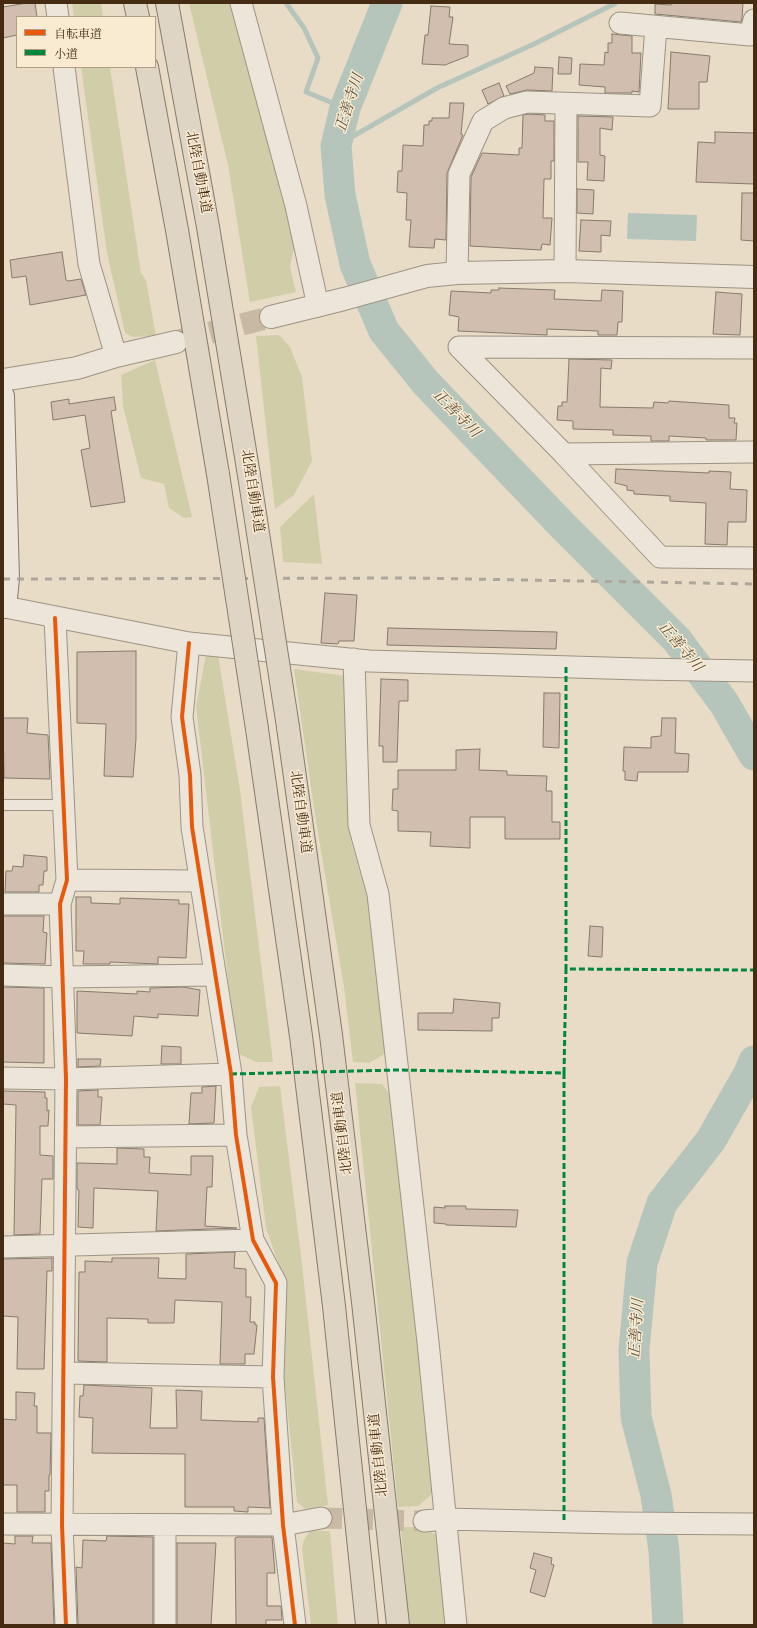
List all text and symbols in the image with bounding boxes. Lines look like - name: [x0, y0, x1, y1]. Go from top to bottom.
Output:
- legend: [16, 16, 156, 68]
- text: 自転車道: [54, 27, 102, 41]
- text: 小道: [54, 47, 78, 61]
- water label: 正善寺川: [332, 72, 368, 134]
- street label: 北陸自動車道: [182, 129, 214, 215]
- water label: 正善寺川: [429, 386, 483, 442]
- street label: 北陸自動車道: [237, 448, 267, 534]
- water label: 正善寺川: [654, 618, 706, 676]
- street label: 北陸自動車道: [286, 769, 314, 855]
- street label: 北陸自動車道: [330, 1090, 356, 1176]
- water label: 正善寺川: [626, 1298, 648, 1360]
- street label: 北陸自動車道: [366, 1412, 392, 1498]

